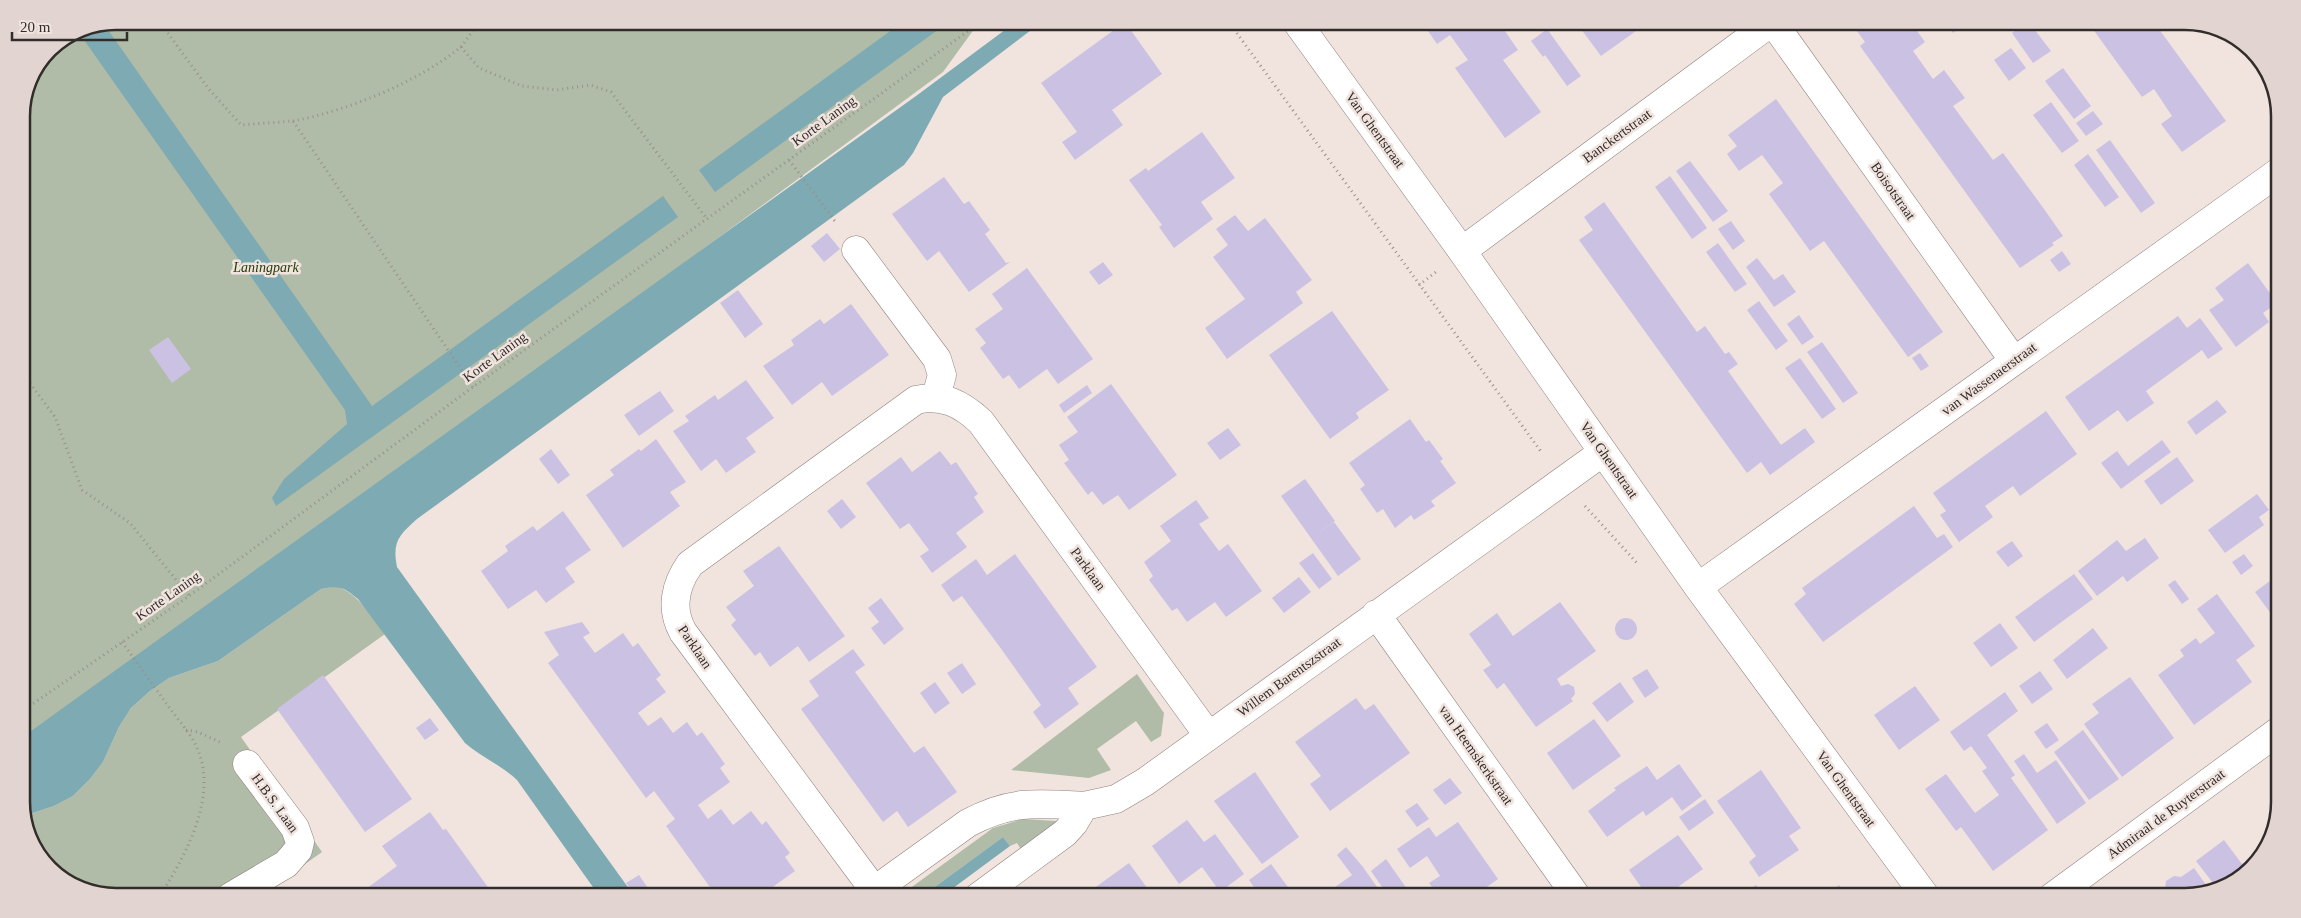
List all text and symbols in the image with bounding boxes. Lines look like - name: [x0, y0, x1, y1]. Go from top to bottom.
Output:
- scale bar: [12, 10, 128, 42]
- text: 20 m: [20, 19, 51, 35]
- street label: Van Ghentstraat: [1343, 89, 1408, 171]
- street label: Korte Laning: [789, 93, 859, 149]
- street label: Banckertstraat: [1580, 106, 1654, 166]
- street label: Boisotstraat: [1868, 159, 1918, 223]
- park label: Laningpark: [232, 260, 299, 275]
- street label: Korte Laning: [460, 329, 530, 385]
- street label: van Wassenaerstraat: [1939, 340, 2039, 418]
- street label: Van Ghentstraat: [1577, 419, 1641, 501]
- street label: Parklaan: [1068, 545, 1108, 593]
- street label: Korte Laning: [133, 568, 203, 624]
- street label: Parklaan: [675, 623, 715, 671]
- street label: Willem Barentszstraat: [1234, 634, 1344, 720]
- street label: van Heemskerkstraat: [1436, 702, 1516, 808]
- street label: Van Ghentstraat: [1814, 748, 1879, 830]
- street label: Admiraal de Ruyterstraat: [2104, 766, 2228, 862]
- street label: H.B.S. Laan: [249, 771, 301, 835]

